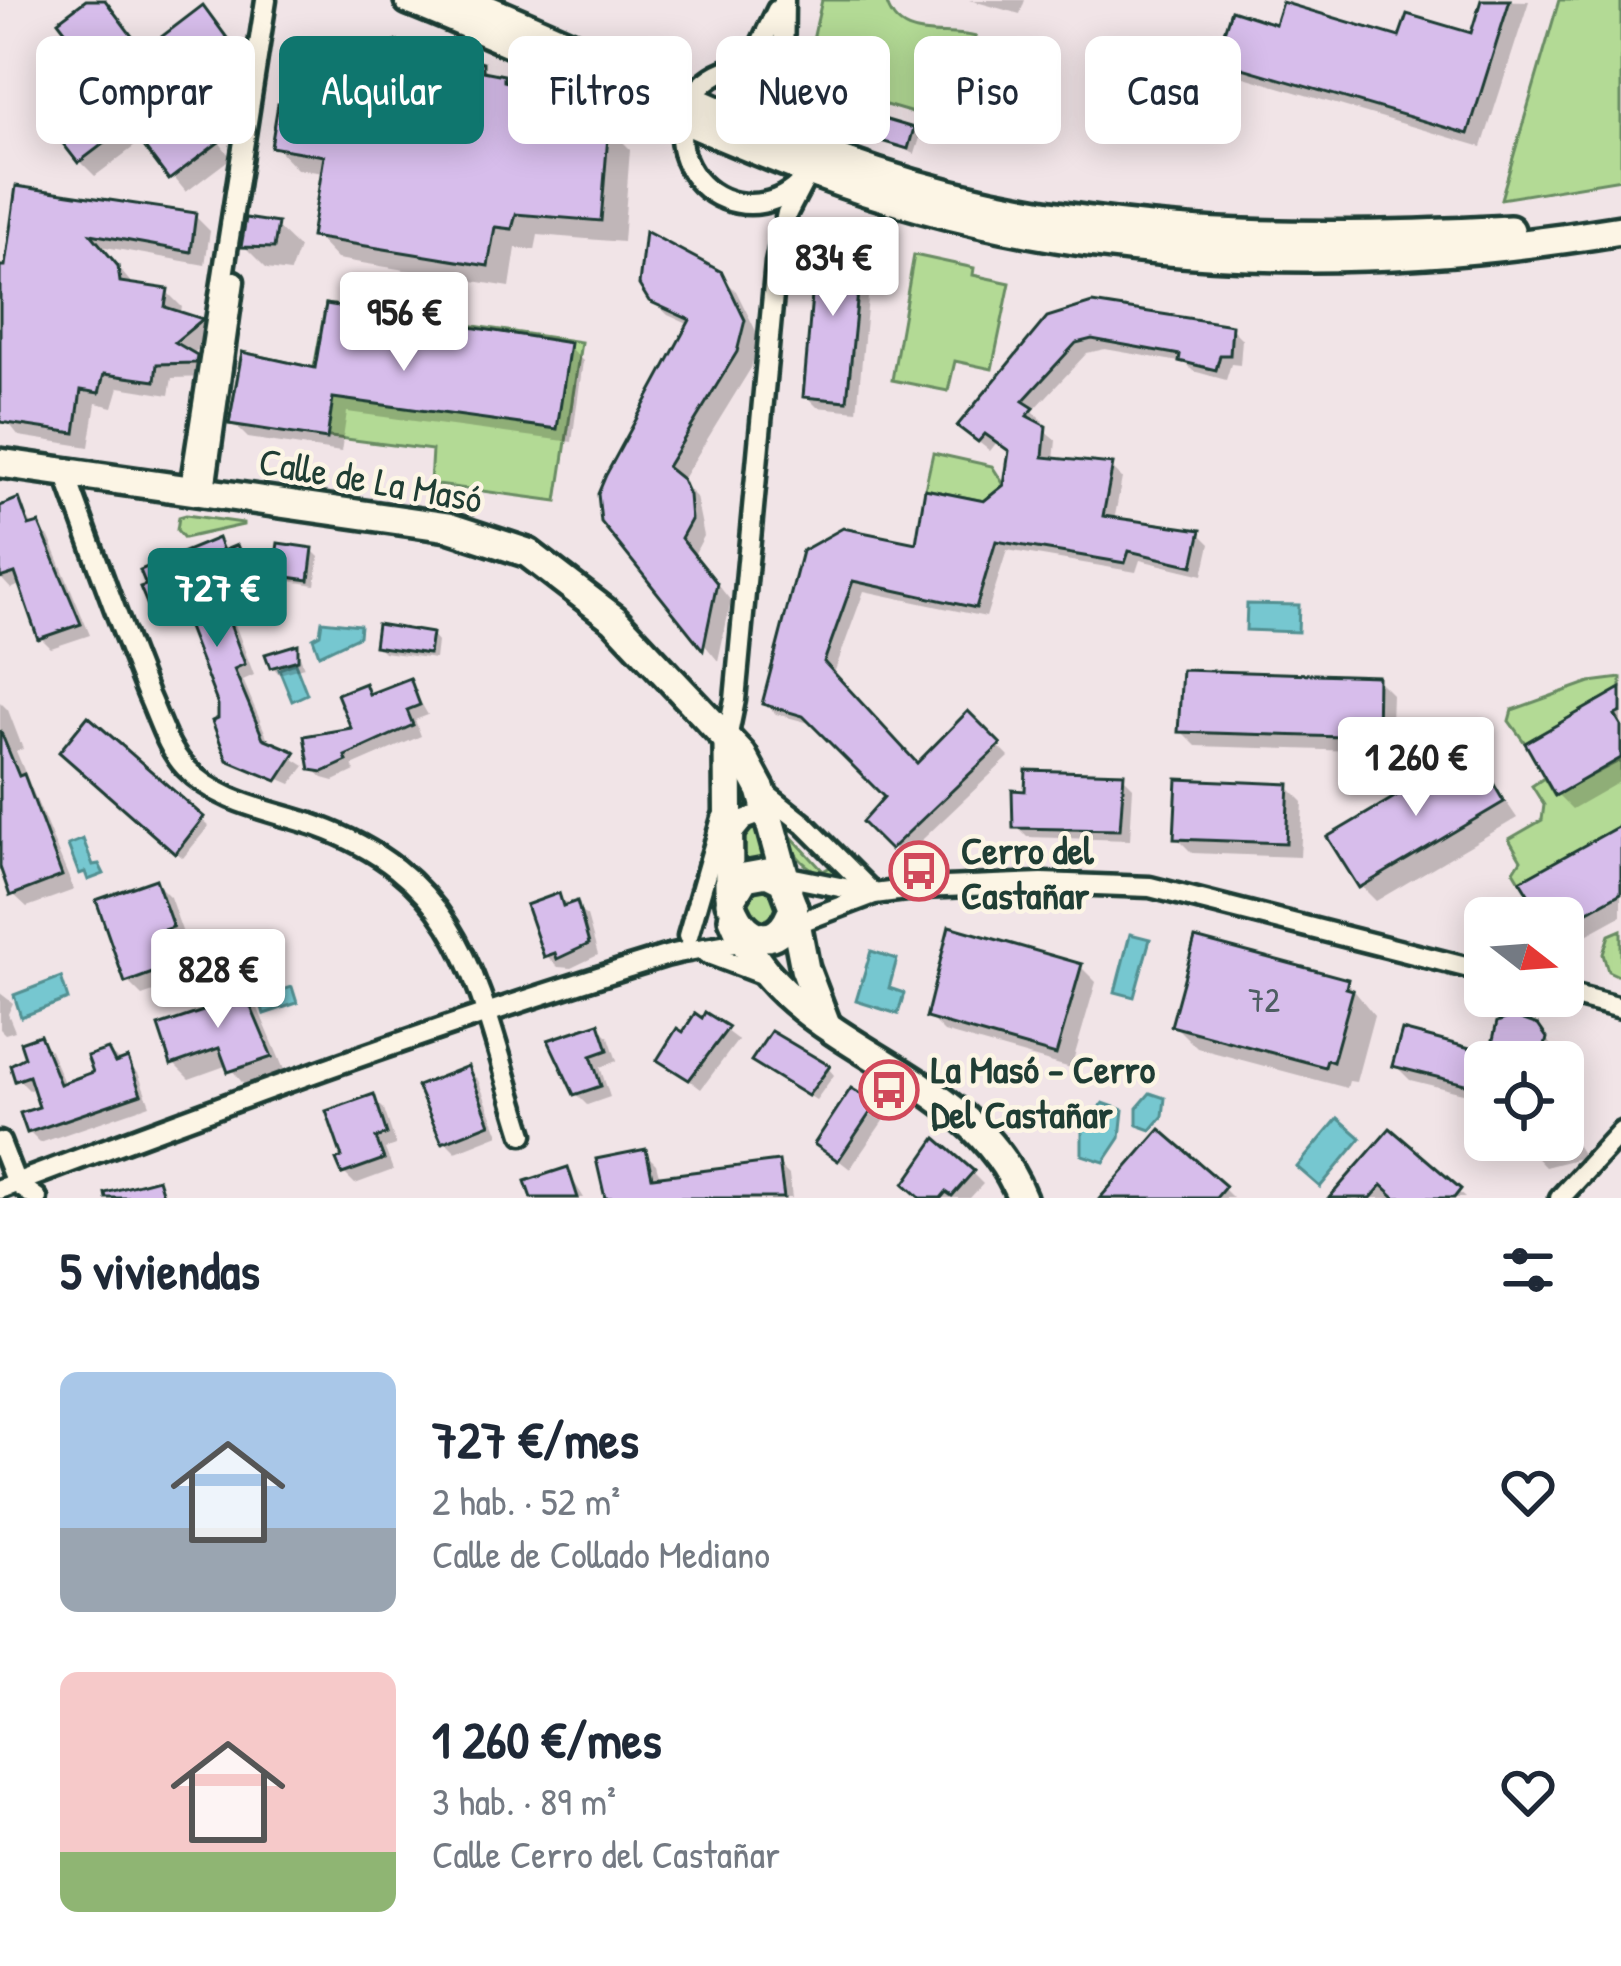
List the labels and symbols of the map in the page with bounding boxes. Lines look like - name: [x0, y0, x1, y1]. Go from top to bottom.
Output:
- pin: 834 €: [749, 217, 917, 319]
- pin: 956 €: [320, 272, 488, 374]
- street label: Calle de La Masó: [255, 433, 487, 525]
- pin: 727 €: [133, 548, 301, 650]
- pin: 1 260 €: [1305, 717, 1527, 819]
- place label: Cerro del Castañar: [961, 823, 1094, 921]
- bus stop icon: Cerro del Castañar: [888, 840, 950, 902]
- north arrow: [1464, 897, 1584, 1017]
- pin: 828 €: [134, 929, 302, 1031]
- house number: 72: [1248, 978, 1280, 1022]
- place label: La Masó - Cerro Del Castañar: [931, 1042, 1156, 1140]
- bus stop icon: La Masó - Cerro Del Castañar: [858, 1059, 920, 1121]

